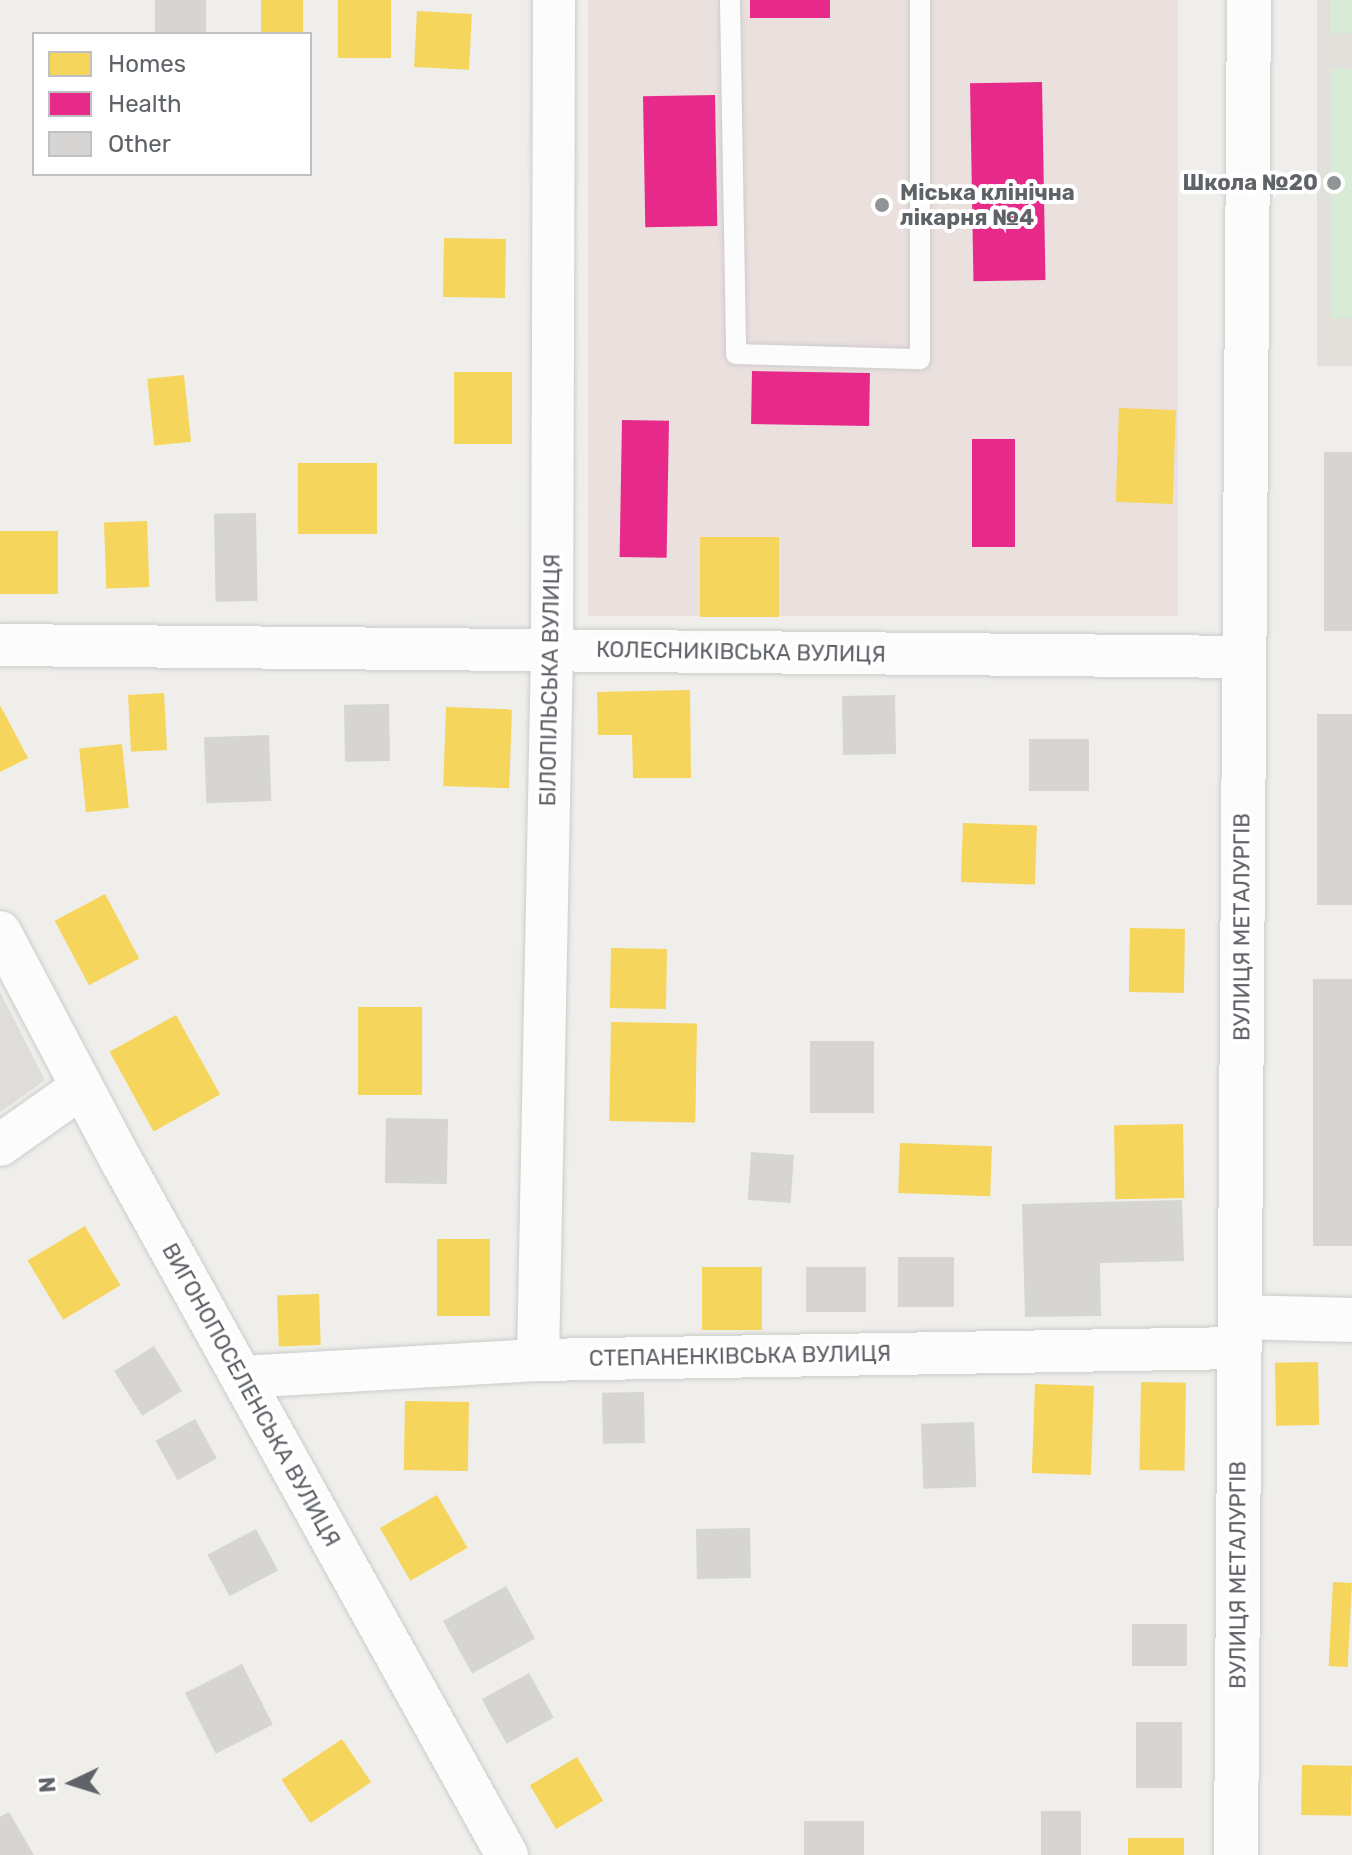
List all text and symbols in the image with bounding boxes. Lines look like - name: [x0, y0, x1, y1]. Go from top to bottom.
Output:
- legend: [32, 32, 312, 176]
- text: Homes: [108, 50, 186, 78]
- text: Health: [108, 90, 182, 118]
- text: Other: [108, 130, 171, 158]
- place label: Школа №20: [1183, 170, 1318, 196]
- marker: Школа №20: [1325, 174, 1343, 192]
- place label: Міська клінічна лікарня №4: [900, 179, 1075, 230]
- marker: Міська клінічна лікарня №4: [871, 194, 893, 216]
- street label: БІЛОПІЛЬСЬКА ВУЛИЦЯ: [535, 554, 565, 806]
- street label: КОЛЕСНИКІВСЬКА ВУЛИЦЯ: [596, 636, 886, 668]
- street label: ВУЛИЦЯ МЕТАЛУРГІВ: [1229, 813, 1255, 1041]
- street label: ВИГОНОПОСЕЛЕНСЬКА ВУЛИЦЯ: [156, 1239, 346, 1551]
- street label: СТЕПАНЕНКІВСЬКА ВУЛИЦЯ: [589, 1340, 891, 1372]
- street label: ВУЛИЦЯ МЕТАЛУРГІВ: [1225, 1461, 1251, 1689]
- north arrow: [32, 1743, 112, 1823]
- text: N: [34, 1776, 62, 1794]

